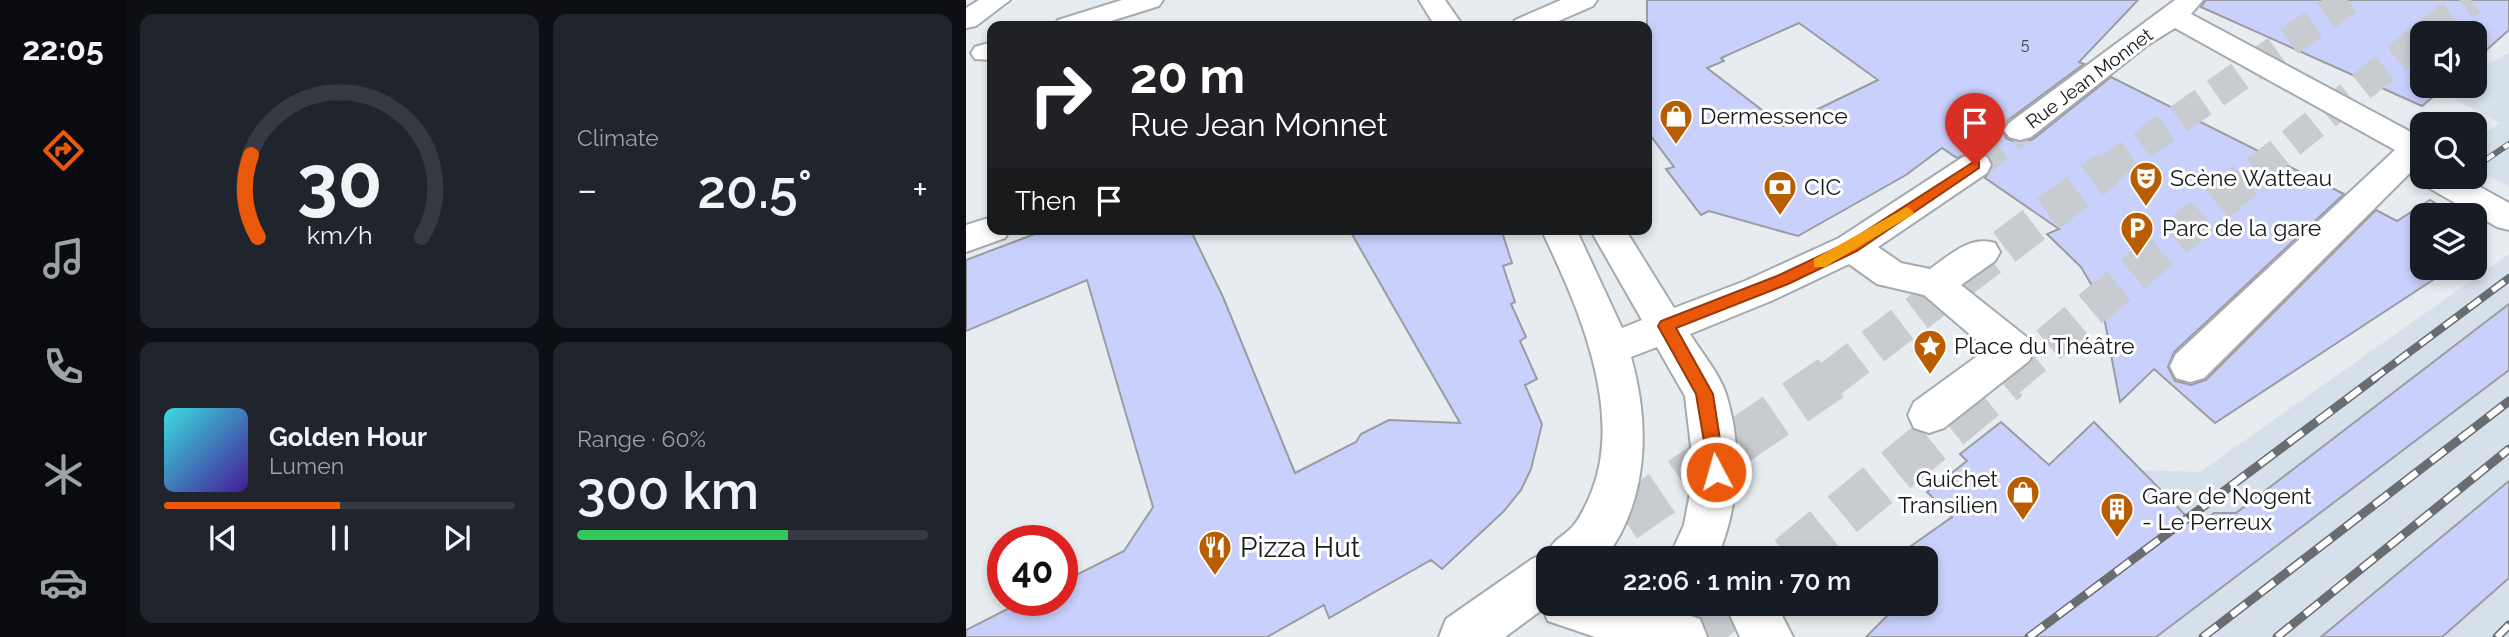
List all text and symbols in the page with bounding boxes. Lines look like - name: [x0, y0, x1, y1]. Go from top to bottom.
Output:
- map controls: [2410, 21, 2487, 280]
- button: sound: [2410, 21, 2487, 98]
- street label: Rue Jean Monnet: [2021, 23, 2157, 133]
- text: 22:05: [22, 30, 104, 67]
- house number: 5: [2021, 35, 2030, 54]
- text: 20 m: [1130, 47, 1245, 104]
- icon: right: [1015, 49, 1106, 140]
- pin: [1945, 93, 2005, 165]
- shop icon: Dermessence: [1657, 97, 1695, 146]
- place label: Dermessence: [1700, 102, 1848, 129]
- icon: arrive: [1956, 104, 1994, 142]
- text: Rue Jean Monnet: [1130, 106, 1387, 143]
- button: search: [2410, 112, 2487, 189]
- text: Climate: [577, 124, 659, 151]
- icon: directions: [39, 126, 88, 175]
- text: 30: [297, 139, 382, 224]
- text: 20.5°: [698, 159, 812, 220]
- theatre icon: Scène Watteau: [2127, 159, 2165, 208]
- place label: Scène Watteau: [2170, 164, 2332, 191]
- text: −: [577, 167, 597, 212]
- text: +: [912, 167, 928, 212]
- bank icon: CIC: [1761, 168, 1799, 217]
- place label: CIC: [1804, 173, 1841, 200]
- icon: arrive: [1090, 182, 1128, 220]
- text: Then: [1015, 186, 1076, 216]
- button: layers: [2410, 203, 2487, 280]
- parking icon: Parc de la gare: [2118, 209, 2156, 258]
- place label: Parc de la gare: [2162, 214, 2321, 241]
- text: km/h: [307, 220, 372, 250]
- icon: music: [39, 234, 88, 283]
- place icon: Place du Théâtre: [1911, 327, 1949, 376]
- place label: Place du Théâtre: [1954, 332, 2134, 359]
- icon: phone: [39, 342, 88, 391]
- text: Golden Hour: [269, 422, 427, 452]
- text: Range · 60%: [577, 425, 706, 452]
- position arrow: [1679, 435, 1753, 509]
- icon: climate: [39, 450, 88, 499]
- text: Lumen: [269, 452, 344, 479]
- text: 300 km: [577, 460, 759, 521]
- place label: Guichet Transilien: [1898, 465, 1998, 518]
- shop icon: Guichet Transilien: [2004, 473, 2042, 522]
- place label: Gare de Nogent - Le Perreux: [2142, 482, 2312, 535]
- building icon: Gare de Nogent - Le Perreux: [2098, 490, 2136, 539]
- icon: previous: [204, 519, 242, 557]
- icon: pause: [321, 519, 359, 557]
- icon: next: [438, 519, 476, 557]
- speed limit sign: 40: [987, 525, 1078, 616]
- restaurant icon: Pizza Hut: [1196, 528, 1234, 577]
- place label: Pizza Hut: [1240, 531, 1361, 564]
- icon: car: [39, 558, 88, 607]
- text: 22:06 · 1 min · 70 m: [1623, 566, 1851, 596]

